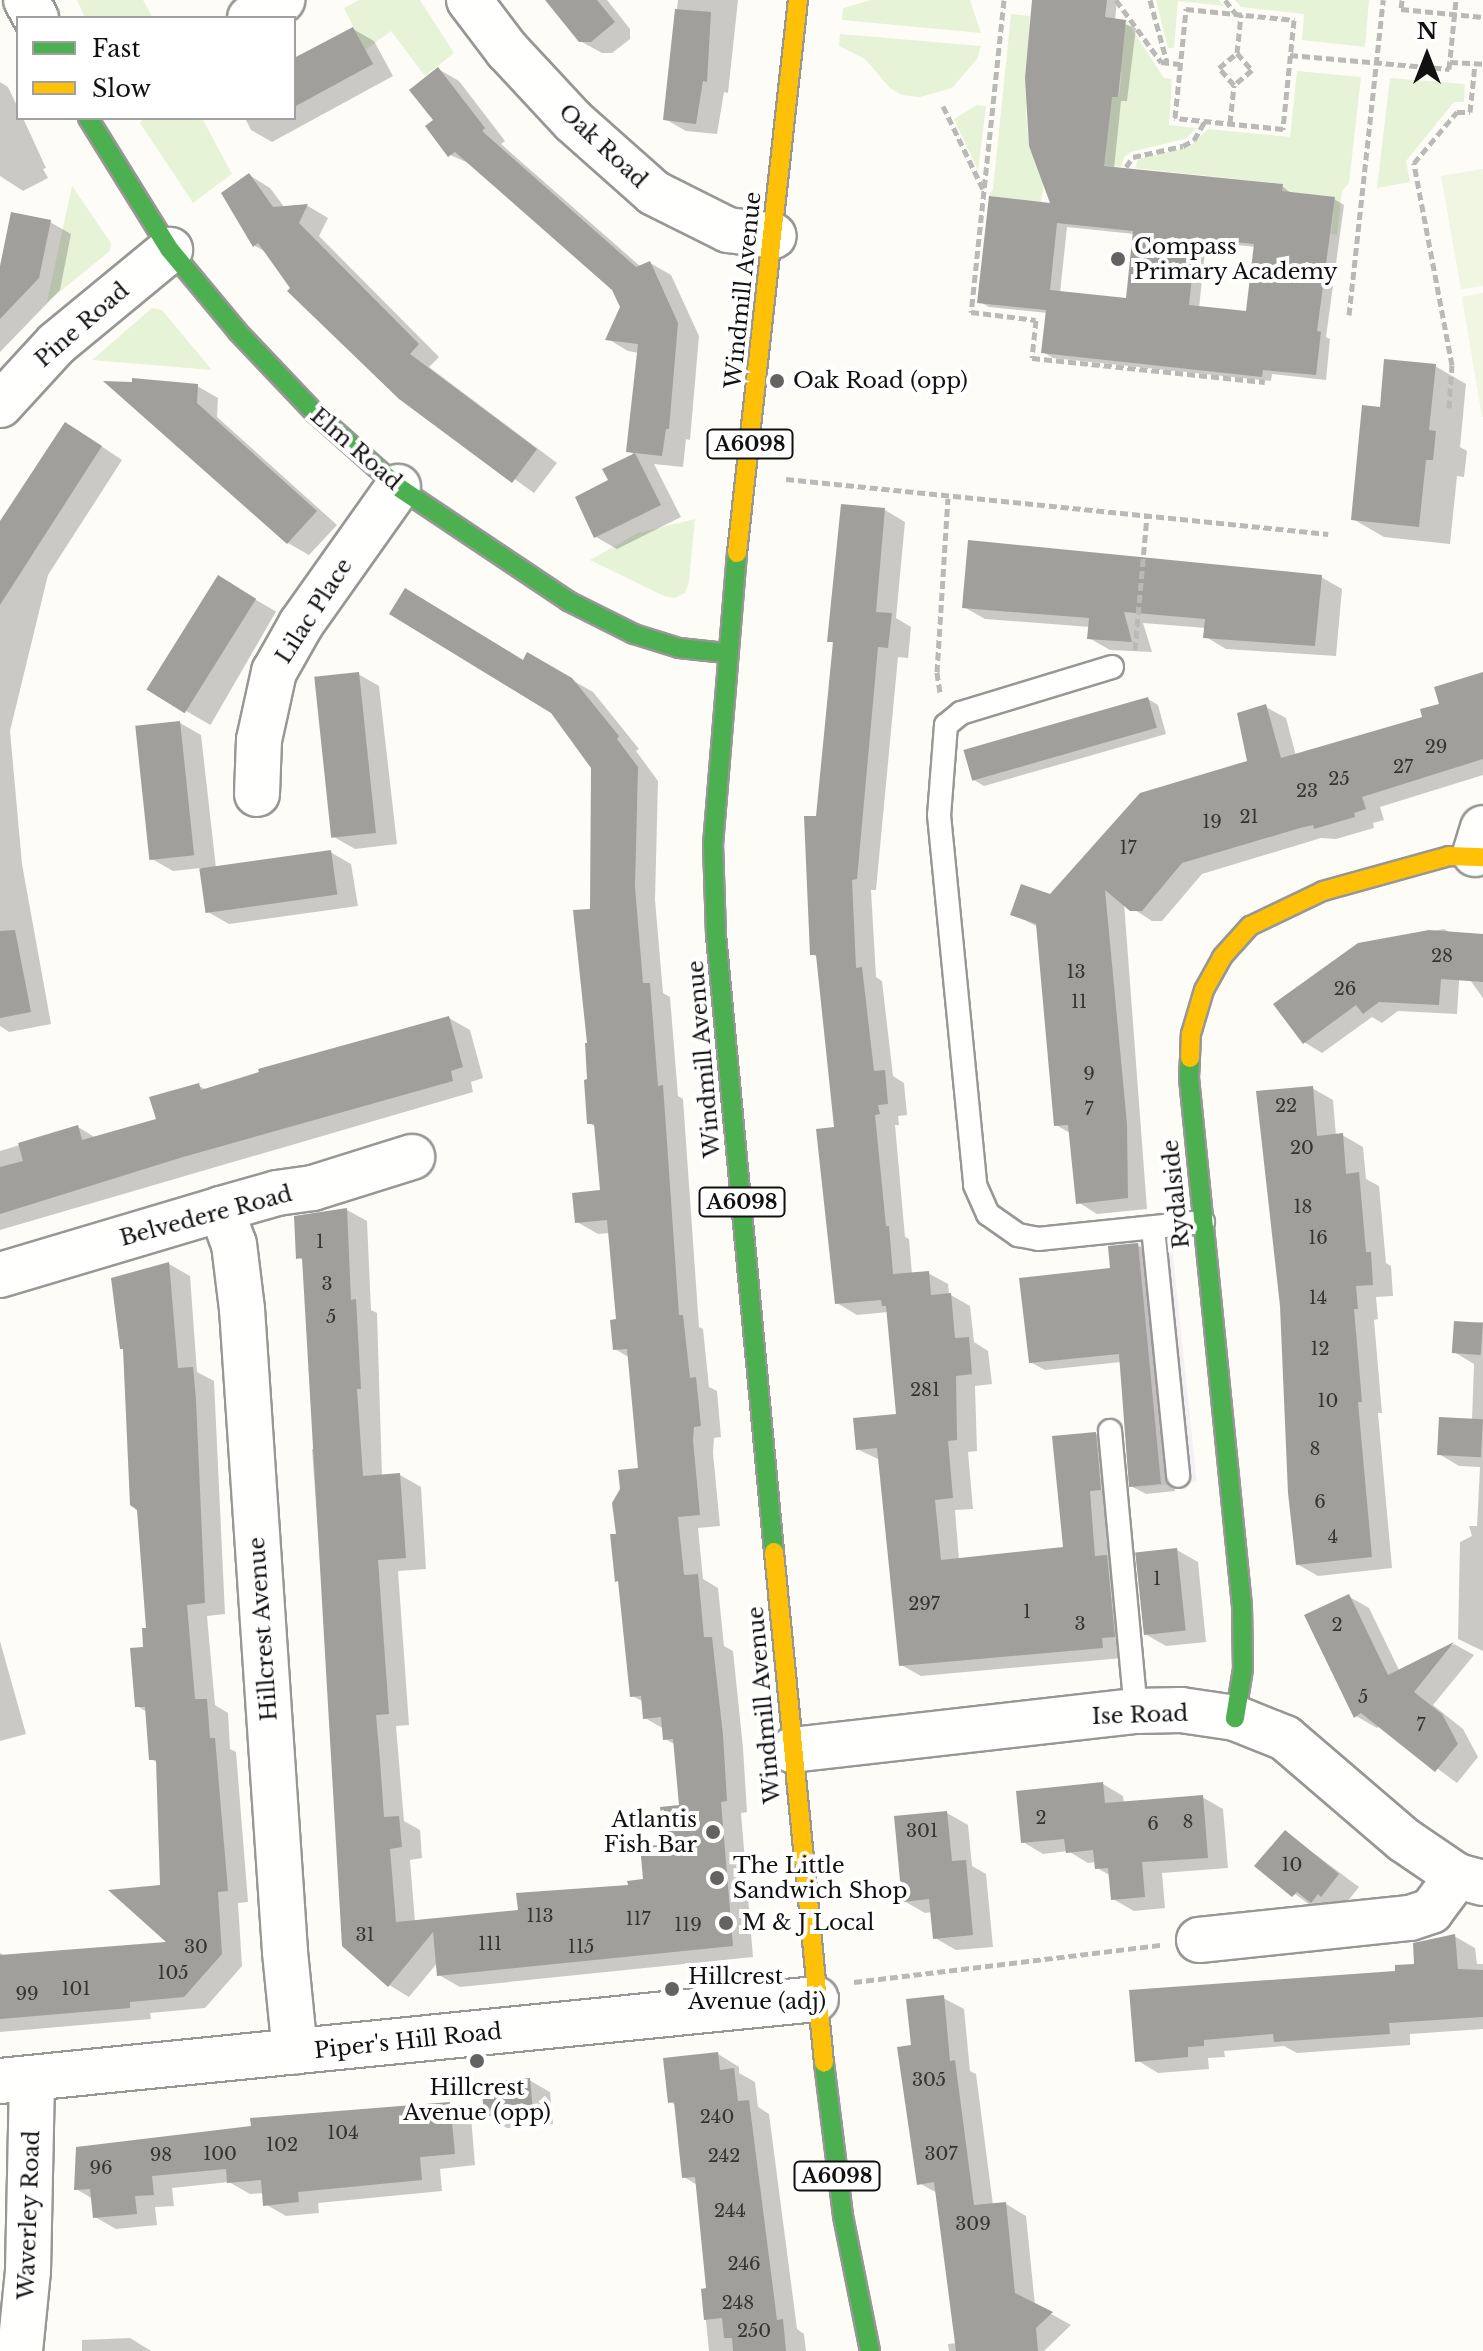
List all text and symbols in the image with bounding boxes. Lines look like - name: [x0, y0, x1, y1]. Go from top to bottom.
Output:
- legend: [16, 16, 296, 120]
- north arrow: [1387, 16, 1467, 96]
- text: N: [1417, 18, 1437, 45]
- text: Fast: [92, 34, 140, 63]
- text: Slow: [92, 74, 151, 103]
- street label: Oak Road: [553, 98, 653, 194]
- street label: Windmill Avenue: [719, 190, 767, 390]
- place label: Compass Primary Academy: [1134, 233, 1339, 284]
- marker: Compass Primary Academy: [1109, 250, 1127, 268]
- street label: Pine Road: [30, 277, 134, 373]
- place label: Oak Road (opp): [793, 368, 968, 394]
- marker: Oak Road (opp): [768, 372, 786, 390]
- street label: Elm Road: [305, 402, 407, 496]
- road number: A6098: [706, 428, 794, 460]
- street label: Lilac Place: [270, 554, 358, 668]
- house number: 29: [1425, 736, 1447, 758]
- house number: 27: [1393, 756, 1413, 778]
- house number: 25: [1328, 768, 1350, 790]
- house number: 23: [1296, 780, 1318, 802]
- house number: 21: [1239, 806, 1259, 828]
- house number: 19: [1202, 811, 1222, 833]
- house number: 17: [1119, 837, 1137, 859]
- house number: 28: [1431, 945, 1453, 967]
- street label: Windmill Avenue: [682, 959, 726, 1159]
- house number: 13: [1066, 961, 1086, 983]
- house number: 26: [1334, 978, 1356, 1000]
- house number: 11: [1071, 991, 1087, 1013]
- house number: 9: [1083, 1063, 1095, 1085]
- house number: 22: [1275, 1095, 1297, 1117]
- house number: 7: [1084, 1098, 1094, 1120]
- house number: 20: [1290, 1137, 1314, 1159]
- street label: Rydalside: [1157, 1138, 1195, 1250]
- street label: Belvedere Road: [117, 1180, 295, 1252]
- road number: A6098: [698, 1186, 786, 1218]
- house number: 18: [1294, 1196, 1312, 1218]
- house number: 16: [1308, 1227, 1328, 1249]
- house number: 1: [316, 1231, 324, 1253]
- house number: 3: [321, 1273, 333, 1295]
- house number: 14: [1309, 1287, 1327, 1309]
- house number: 5: [326, 1306, 336, 1328]
- house number: 12: [1310, 1338, 1330, 1360]
- house number: 281: [910, 1379, 940, 1401]
- house number: 10: [1318, 1390, 1338, 1412]
- house number: 8: [1310, 1438, 1320, 1460]
- house number: 6: [1314, 1491, 1326, 1513]
- house number: 4: [1328, 1526, 1338, 1548]
- street label: Hillcrest Avenue: [243, 1536, 283, 1722]
- house number: 1: [1153, 1568, 1161, 1590]
- house number: 297: [908, 1593, 940, 1615]
- house number: 1: [1023, 1601, 1031, 1623]
- street label: Windmill Avenue: [742, 1605, 786, 1805]
- house number: 3: [1074, 1613, 1086, 1635]
- house number: 2: [1331, 1614, 1343, 1636]
- house number: 5: [1358, 1686, 1368, 1708]
- street label: Ise Road: [1091, 1700, 1189, 1730]
- house number: 7: [1416, 1714, 1426, 1736]
- place label: Atlantis Fish Bar: [604, 1806, 697, 1858]
- house number: 2: [1035, 1807, 1047, 1829]
- house number: 8: [1183, 1811, 1193, 1833]
- house number: 6: [1147, 1813, 1159, 1835]
- house number: 301: [906, 1820, 938, 1842]
- marker: Atlantis Fish Bar: [704, 1823, 722, 1841]
- place label: The Little Sandwich Shop: [733, 1852, 907, 1904]
- house number: 10: [1282, 1854, 1302, 1876]
- marker: The Little Sandwich Shop: [708, 1869, 726, 1887]
- house number: 113: [526, 1905, 554, 1927]
- house number: 117: [625, 1908, 651, 1930]
- place label: M & J Local: [742, 1910, 874, 1936]
- house number: 119: [674, 1914, 702, 1936]
- marker: M & J Local: [717, 1914, 735, 1932]
- house number: 31: [355, 1924, 375, 1946]
- house number: 111: [478, 1933, 502, 1955]
- house number: 30: [184, 1936, 208, 1958]
- house number: 115: [568, 1936, 594, 1958]
- house number: 105: [157, 1962, 189, 1984]
- place label: Hillcrest Avenue (adj): [688, 1963, 826, 2014]
- house number: 101: [62, 1978, 90, 2000]
- marker: Hillcrest Avenue (adj): [663, 1980, 681, 1998]
- house number: 99: [15, 1983, 39, 2005]
- street label: Piper's Hill Road: [313, 2018, 503, 2064]
- marker: Hillcrest Avenue (opp): [468, 2052, 486, 2070]
- house number: 305: [912, 2069, 946, 2091]
- place label: Hillcrest Avenue (opp): [403, 2074, 551, 2126]
- house number: 240: [700, 2106, 734, 2128]
- house number: 104: [327, 2122, 359, 2144]
- street label: Waverley Road: [13, 2130, 45, 2300]
- house number: 102: [266, 2134, 298, 2156]
- house number: 100: [203, 2143, 237, 2165]
- house number: 307: [925, 2143, 957, 2165]
- house number: 98: [150, 2144, 172, 2166]
- house number: 242: [708, 2145, 740, 2167]
- house number: 96: [89, 2157, 113, 2179]
- road number: A6098: [793, 2160, 881, 2192]
- house number: 244: [714, 2200, 746, 2222]
- house number: 309: [955, 2213, 991, 2235]
- house number: 246: [727, 2253, 761, 2275]
- house number: 248: [722, 2292, 754, 2314]
- house number: 250: [737, 2320, 771, 2342]

